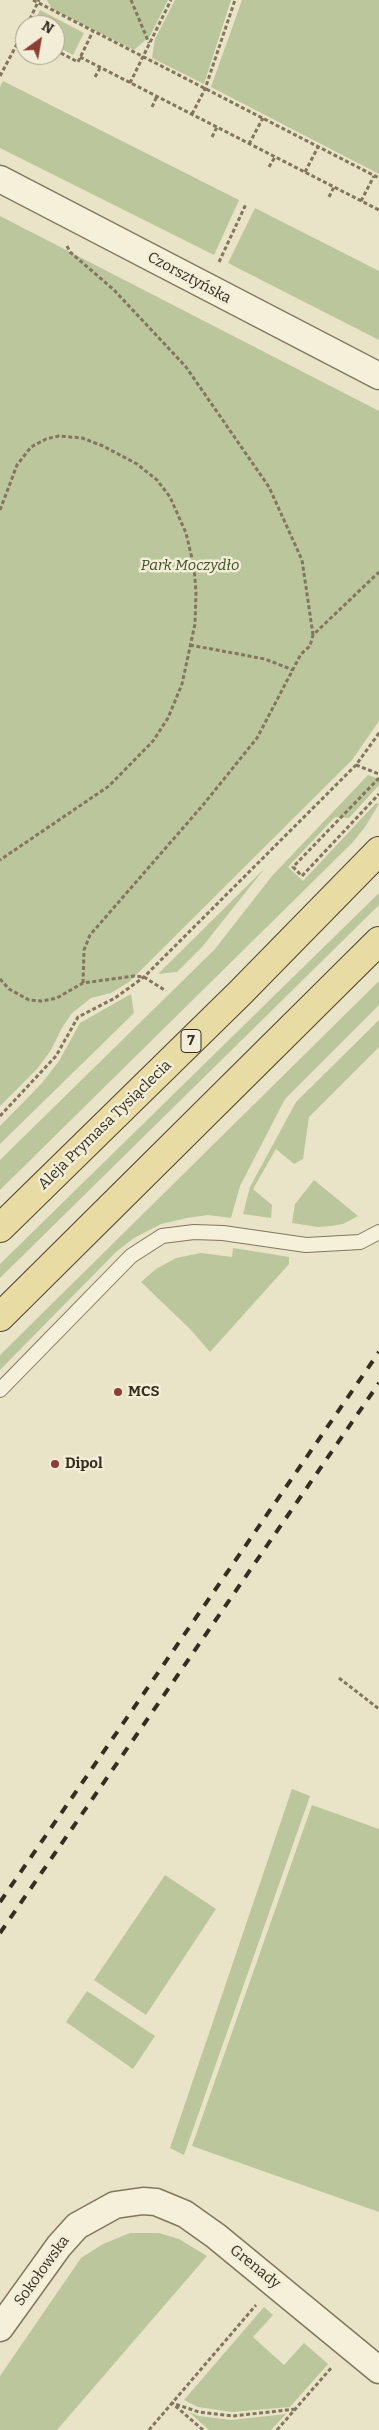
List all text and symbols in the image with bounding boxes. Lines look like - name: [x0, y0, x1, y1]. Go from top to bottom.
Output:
- north arrow: [15, 15, 65, 65]
- text: N: [39, 18, 57, 38]
- street label: Czorsztyńska: [144, 248, 234, 308]
- park label: Park Moczydło: [141, 557, 239, 575]
- road number: 7: [181, 1030, 201, 1052]
- street label: Aleja Prymasa Tysiąclecia: [35, 1057, 175, 1193]
- place label: MCS: [128, 1383, 160, 1401]
- marker: MCS: [112, 1386, 124, 1398]
- place label: Dipol: [65, 1455, 103, 1473]
- marker: Dipol: [49, 1458, 61, 1470]
- street label: Sokołowska: [10, 2232, 74, 2310]
- street label: Grenady: [226, 2241, 284, 2293]

